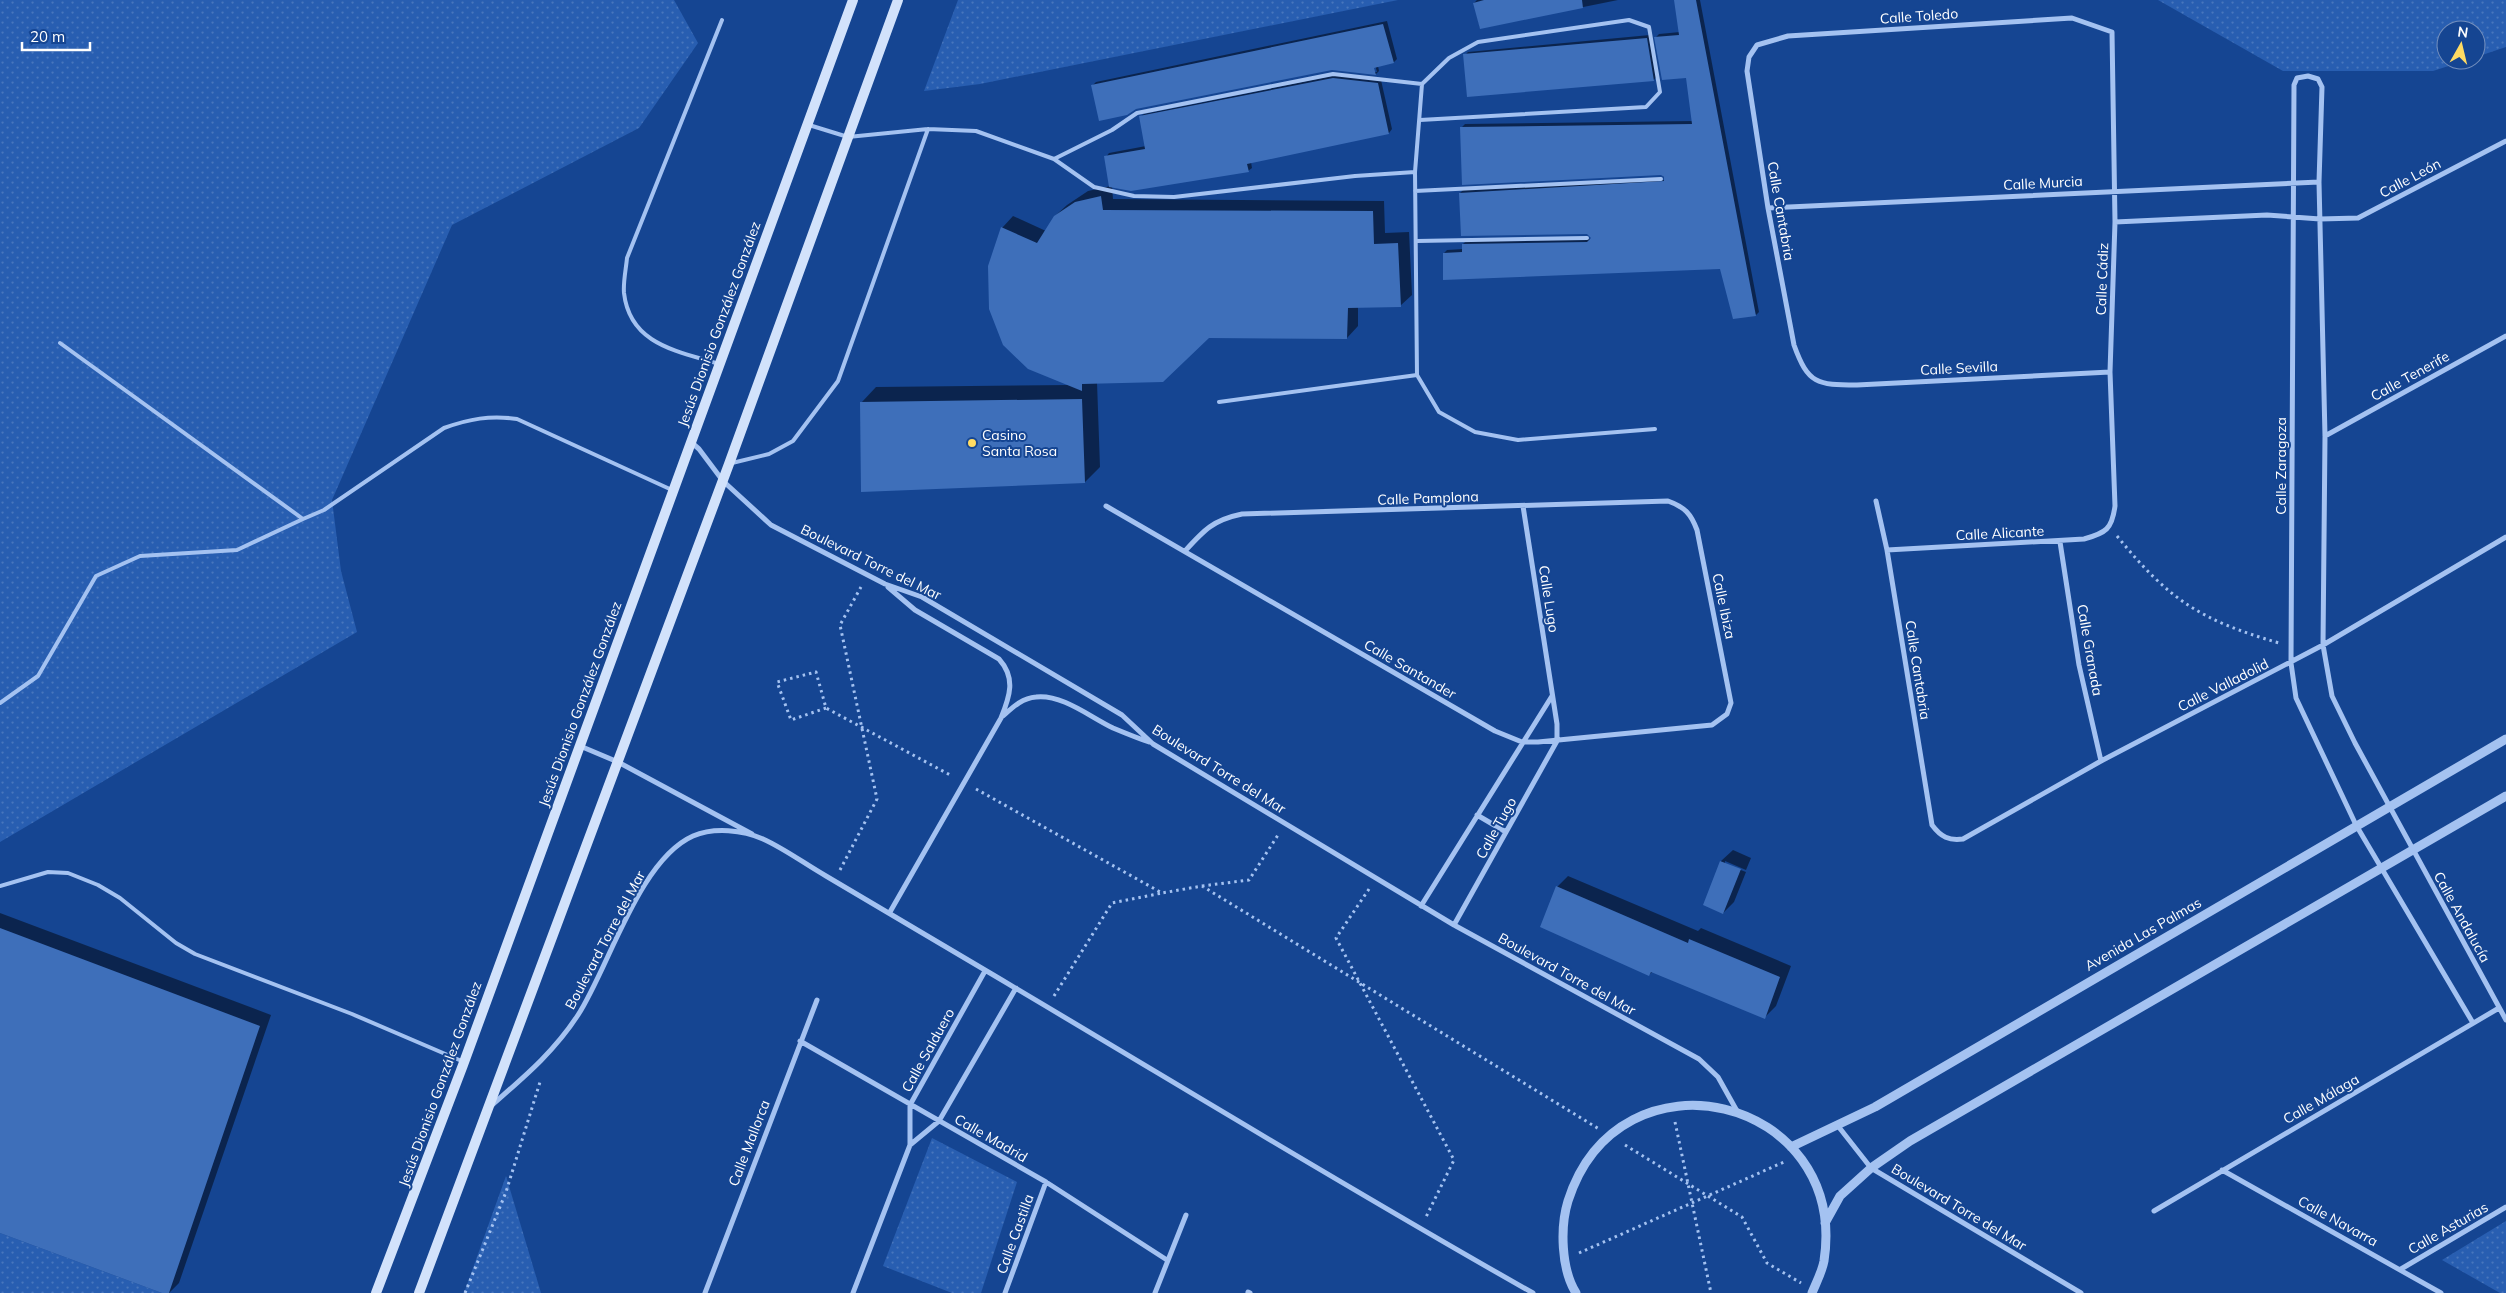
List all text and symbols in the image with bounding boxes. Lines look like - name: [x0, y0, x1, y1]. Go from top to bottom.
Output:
- street label: Calle Toledo: [1879, 4, 1959, 28]
- scale bar: [22, 20, 90, 52]
- north arrow: [2436, 20, 2486, 70]
- text: N: [2456, 22, 2469, 42]
- text: 20 m: [30, 27, 65, 46]
- street label: Calle León: [2376, 154, 2444, 202]
- street label: Calle Cantabria: [1763, 160, 1799, 262]
- street label: Calle Murcia: [2003, 172, 2083, 194]
- street label: Jesús Dionisio González González: [673, 219, 765, 429]
- street label: Calle Cádiz: [2092, 242, 2112, 316]
- street label: Calle Tenerife: [2368, 347, 2452, 405]
- street label: Calle Sevilla: [1920, 357, 1998, 379]
- street label: Calle Zaragoza: [2272, 417, 2290, 515]
- place label: Casino Santa Rosa: [982, 426, 1057, 460]
- marker: Casino Santa Rosa: [966, 437, 978, 449]
- street label: Calle Pamplona: [1377, 487, 1479, 509]
- street label: Boulevard Torre del Mar: [798, 520, 945, 604]
- street label: Calle Alicante: [1955, 522, 2045, 544]
- street label: Calle Lugo: [1535, 564, 1563, 634]
- street label: Calle Ibiza: [1708, 572, 1740, 640]
- street label: Jesús Dionisio González González: [534, 599, 626, 809]
- street label: Calle Granada: [2073, 603, 2107, 697]
- street label: Calle Cantabria: [1901, 619, 1935, 721]
- street label: Calle Santander: [1361, 635, 1460, 703]
- street label: Calle Valladolid: [2175, 654, 2271, 716]
- street label: Boulevard Torre del Mar: [1149, 720, 1290, 818]
- street label: Calle Tugo: [1472, 794, 1520, 862]
- street label: Boulevard Torre del Mar: [561, 867, 650, 1012]
- street label: Calle Andalucía: [2430, 868, 2494, 966]
- street label: Avenida Las Palmas: [2081, 893, 2205, 975]
- street label: Boulevard Torre del Mar: [1495, 929, 1640, 1020]
- street label: Jesús Dionisio González González: [394, 979, 486, 1189]
- street label: Calle Salduero: [898, 1005, 958, 1095]
- street label: Calle Málaga: [2280, 1070, 2362, 1128]
- street label: Calle Mallorca: [724, 1097, 774, 1189]
- street label: Calle Madrid: [951, 1110, 1031, 1166]
- street label: Boulevard Torre del Mar: [1888, 1160, 2031, 1255]
- street label: Calle Castilla: [992, 1192, 1038, 1276]
- street label: Calle Navarra: [2295, 1192, 2381, 1250]
- street label: Calle Asturias: [2405, 1198, 2491, 1258]

